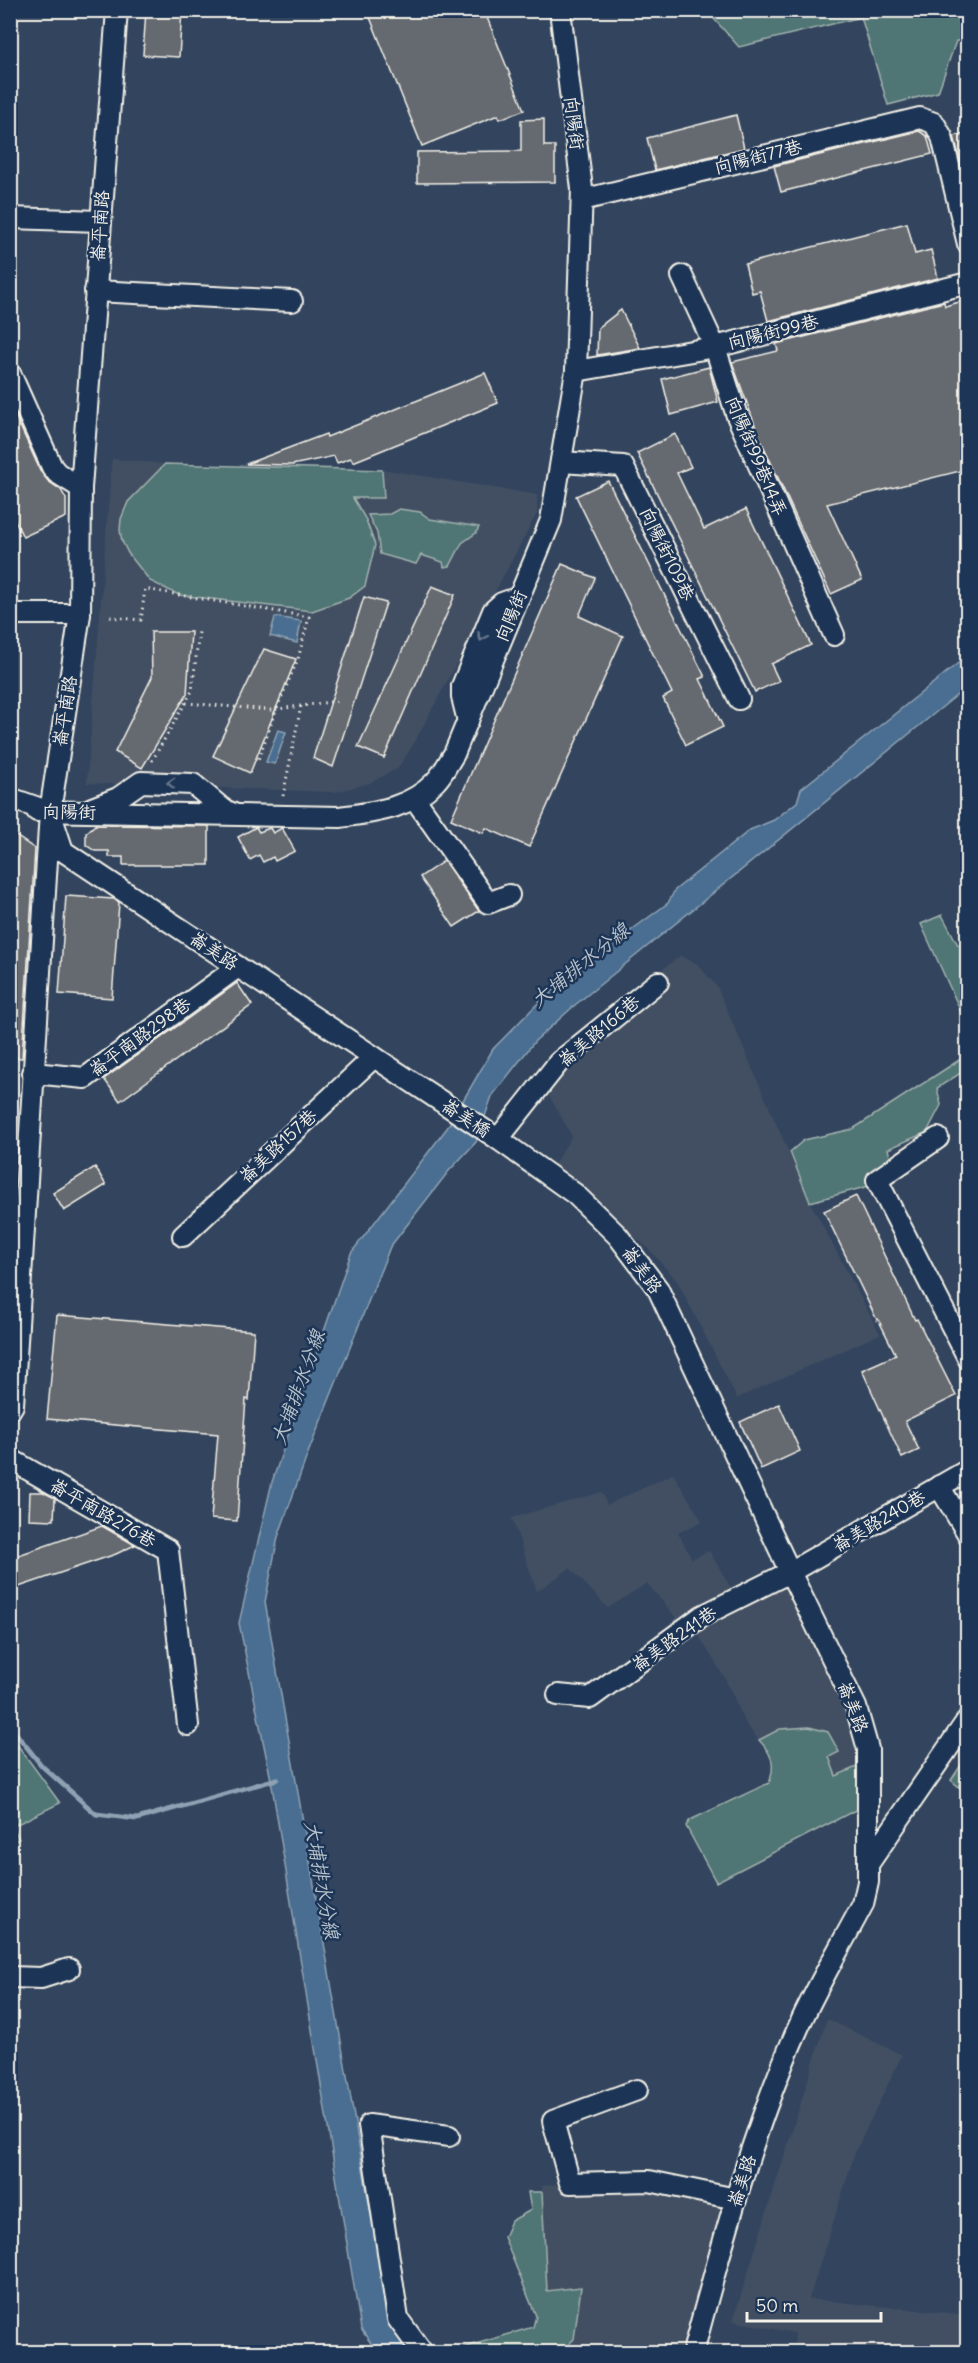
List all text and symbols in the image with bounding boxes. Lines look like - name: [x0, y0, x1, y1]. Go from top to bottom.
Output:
- street label: 向陽街: [560, 95, 589, 151]
- street label: 向陽街77巷: [712, 135, 804, 179]
- street label: 崙平南路: [86, 189, 113, 263]
- street label: 向陽街99巷: [725, 309, 821, 354]
- street label: 向陽街99巷14弄: [721, 392, 792, 519]
- street label: 向陽街109巷: [635, 503, 700, 604]
- street label: 向陽街: [489, 586, 532, 645]
- one-way arrow: [478, 631, 490, 642]
- street label: 崙平南路: [48, 674, 81, 748]
- one-way arrow: [166, 777, 175, 789]
- street label: 向陽街: [42, 800, 96, 823]
- water label: 大埔排水分線: [525, 917, 635, 1012]
- street label: 崙美路: [185, 926, 243, 975]
- street label: 崙美路166巷: [553, 990, 644, 1072]
- street label: 崙平南路298巷: [84, 992, 195, 1081]
- street label: 崙美橋: [437, 1093, 495, 1142]
- street label: 崙美路157巷: [234, 1104, 321, 1188]
- street label: 崙美路: [617, 1241, 668, 1298]
- water label: 大埔排水分線: [265, 1325, 330, 1447]
- street label: 崙平南路276巷: [46, 1473, 160, 1552]
- street label: 崙美路240巷: [828, 1485, 929, 1556]
- street label: 崙美路241巷: [627, 1601, 721, 1676]
- street label: 崙美路: [833, 1677, 874, 1736]
- water label: 大埔排水分線: [300, 1819, 345, 1942]
- street label: 崙美路: [722, 2152, 761, 2210]
- scale bar: [747, 2285, 880, 2323]
- text: 50 m: [756, 2294, 798, 2317]

